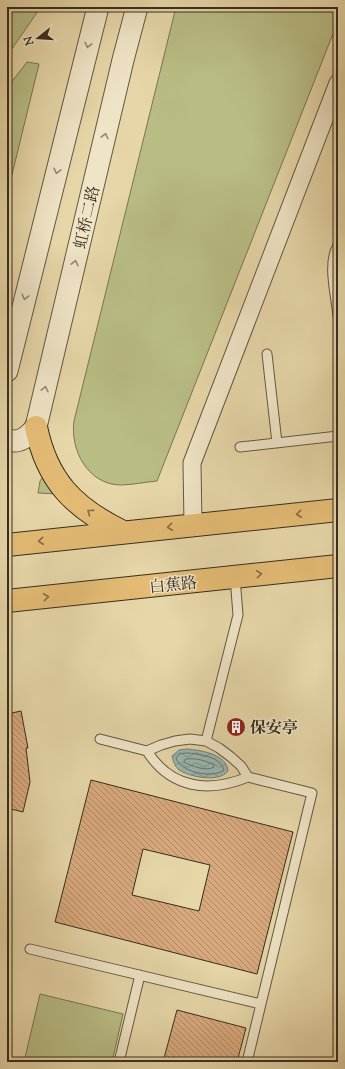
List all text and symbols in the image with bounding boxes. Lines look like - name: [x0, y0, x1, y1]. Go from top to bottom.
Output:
- north arrow: [18, 18, 58, 58]
- text: N: [20, 34, 39, 48]
- one-way arrow: [84, 41, 93, 48]
- one-way arrow: [100, 133, 109, 140]
- one-way arrow: [53, 168, 61, 174]
- street label: 虹桥二路: [70, 184, 107, 251]
- one-way arrow: [70, 260, 78, 266]
- one-way arrow: [22, 294, 30, 300]
- one-way arrow: [40, 386, 48, 392]
- one-way arrow: [296, 509, 302, 518]
- one-way arrow: [87, 510, 94, 517]
- one-way arrow: [167, 522, 173, 531]
- one-way arrow: [38, 536, 44, 545]
- one-way arrow: [256, 570, 262, 579]
- street label: 白蕉路: [148, 573, 198, 600]
- one-way arrow: [43, 593, 49, 602]
- building icon: 保安亭: [225, 716, 247, 738]
- place label: 保安亭: [250, 718, 298, 741]

